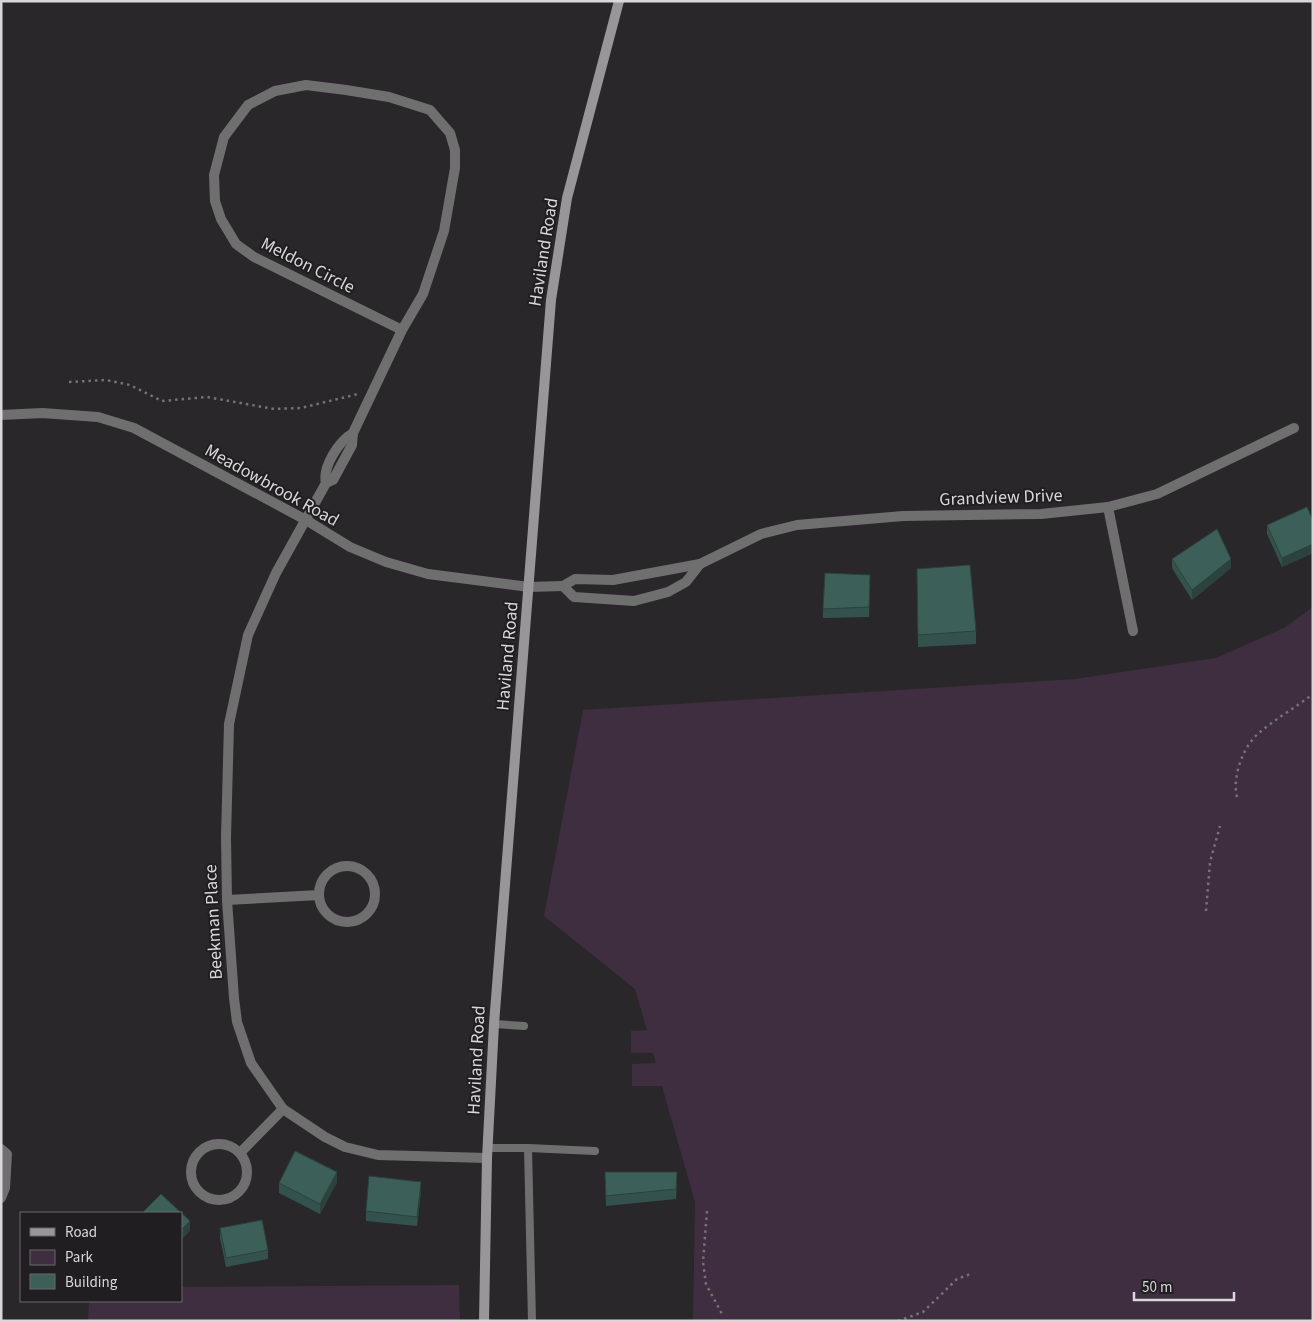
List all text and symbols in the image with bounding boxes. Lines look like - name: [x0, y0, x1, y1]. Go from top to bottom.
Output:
- street label: Haviland Road: [523, 196, 564, 308]
- street label: Meldon Circle: [257, 231, 359, 300]
- street label: Meadowbrook Road: [200, 438, 343, 533]
- street label: Grandview Drive: [939, 483, 1063, 512]
- street label: Haviland Road: [490, 600, 525, 712]
- street label: Beekman Place: [198, 864, 229, 980]
- street label: Haviland Road: [461, 1005, 492, 1115]
- legend: [20, 1212, 182, 1302]
- text: Road: [65, 1222, 97, 1243]
- text: Park: [65, 1247, 94, 1268]
- scale bar: [1134, 1270, 1234, 1302]
- text: Building: [65, 1272, 118, 1293]
- text: 50 m: [1142, 1277, 1172, 1298]

